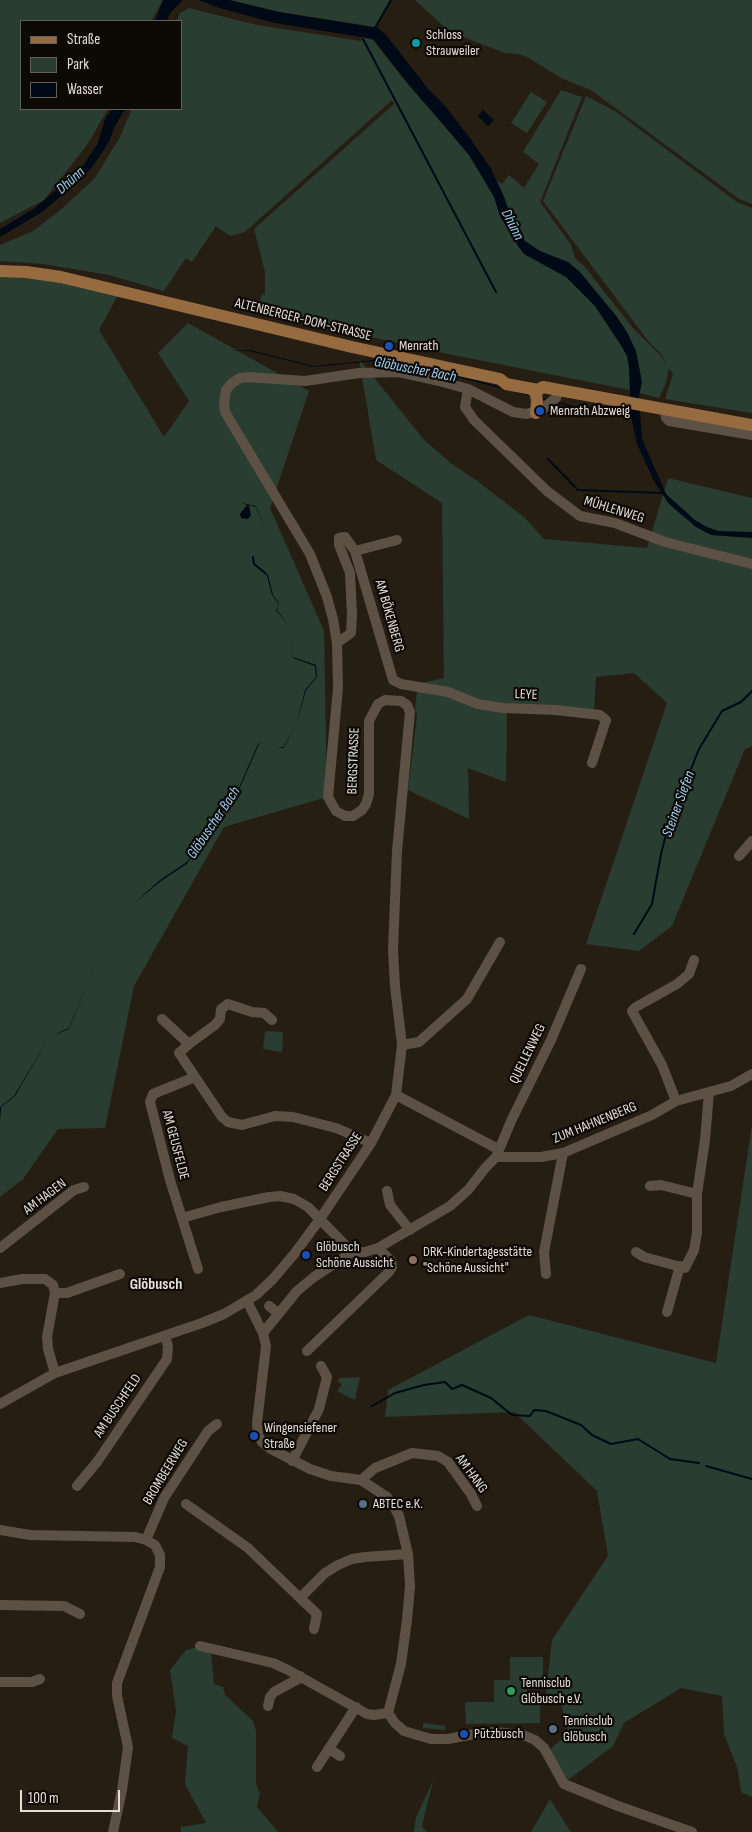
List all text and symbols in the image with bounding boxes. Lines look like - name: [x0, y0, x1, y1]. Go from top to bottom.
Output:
- legend: [20, 20, 182, 110]
- place label: Schloss Strauweiler: [426, 27, 480, 59]
- text: Straße: [67, 30, 100, 49]
- marker: Schloss Strauweiler: [410, 37, 422, 49]
- text: Park: [67, 55, 89, 74]
- text: Wasser: [67, 80, 103, 99]
- water label: Dhünn: [53, 164, 89, 198]
- water label: Dhünn: [497, 207, 527, 243]
- street label: ALTENBERGER-DOM-STRASSE: [233, 295, 373, 345]
- place label: Menrath: [399, 338, 438, 354]
- marker: Menrath: [383, 340, 395, 352]
- water label: Glöbuscher Bach: [373, 353, 457, 387]
- place label: Menrath Abzweig: [550, 403, 630, 419]
- marker: Menrath Abzweig: [534, 405, 546, 417]
- street label: MÜHLENWEG: [582, 493, 646, 527]
- street label: AM BÖKENBERG: [371, 578, 407, 654]
- street label: LEYE: [514, 686, 538, 704]
- street label: BERGSTRASSE: [344, 727, 364, 795]
- water label: Steiner Siefen: [659, 769, 699, 839]
- water label: Glöbuscher Bach: [183, 784, 245, 862]
- street label: QUELLENWEG: [506, 1021, 550, 1087]
- street label: ZUM HAHNENBERG: [551, 1099, 639, 1147]
- street label: AM GEUSFELDE: [158, 1108, 192, 1182]
- street label: BERGSTRASSE: [316, 1129, 366, 1195]
- street label: AM HAGEN: [20, 1175, 70, 1219]
- place label: Glöbusch Schöne Aussicht: [316, 1239, 394, 1272]
- place label: DRK-Kindertagesstätte "Schöne Aussicht": [423, 1244, 532, 1276]
- marker: Glöbusch Schöne Aussicht: [300, 1249, 312, 1261]
- marker: DRK-Kindertagesstätte "Schöne Aussicht": [407, 1254, 419, 1266]
- district label: Glöbusch: [130, 1275, 182, 1295]
- street label: AM BUSCHFELD: [91, 1371, 145, 1441]
- place label: Wingensiefener Straße: [264, 1420, 337, 1452]
- marker: Wingensiefener Straße: [248, 1430, 260, 1442]
- street label: BROMBEERWEG: [140, 1436, 192, 1508]
- street label: AM HANG: [451, 1451, 491, 1497]
- place label: ABTEC e.K.: [373, 1496, 423, 1512]
- marker: ABTEC e.K.: [357, 1498, 369, 1510]
- place label: Tennisclub Glöbusch e.V.: [521, 1675, 582, 1708]
- marker: Tennisclub Glöbusch e.V.: [505, 1685, 517, 1697]
- place label: Tennisclub Glöbusch: [563, 1713, 613, 1745]
- marker: Tennisclub Glöbusch: [547, 1723, 559, 1735]
- place label: Pützbusch: [474, 1726, 523, 1742]
- marker: Pützbusch: [458, 1728, 470, 1740]
- scale bar: [22, 1780, 122, 1812]
- text: 100 m: [28, 1789, 59, 1808]

